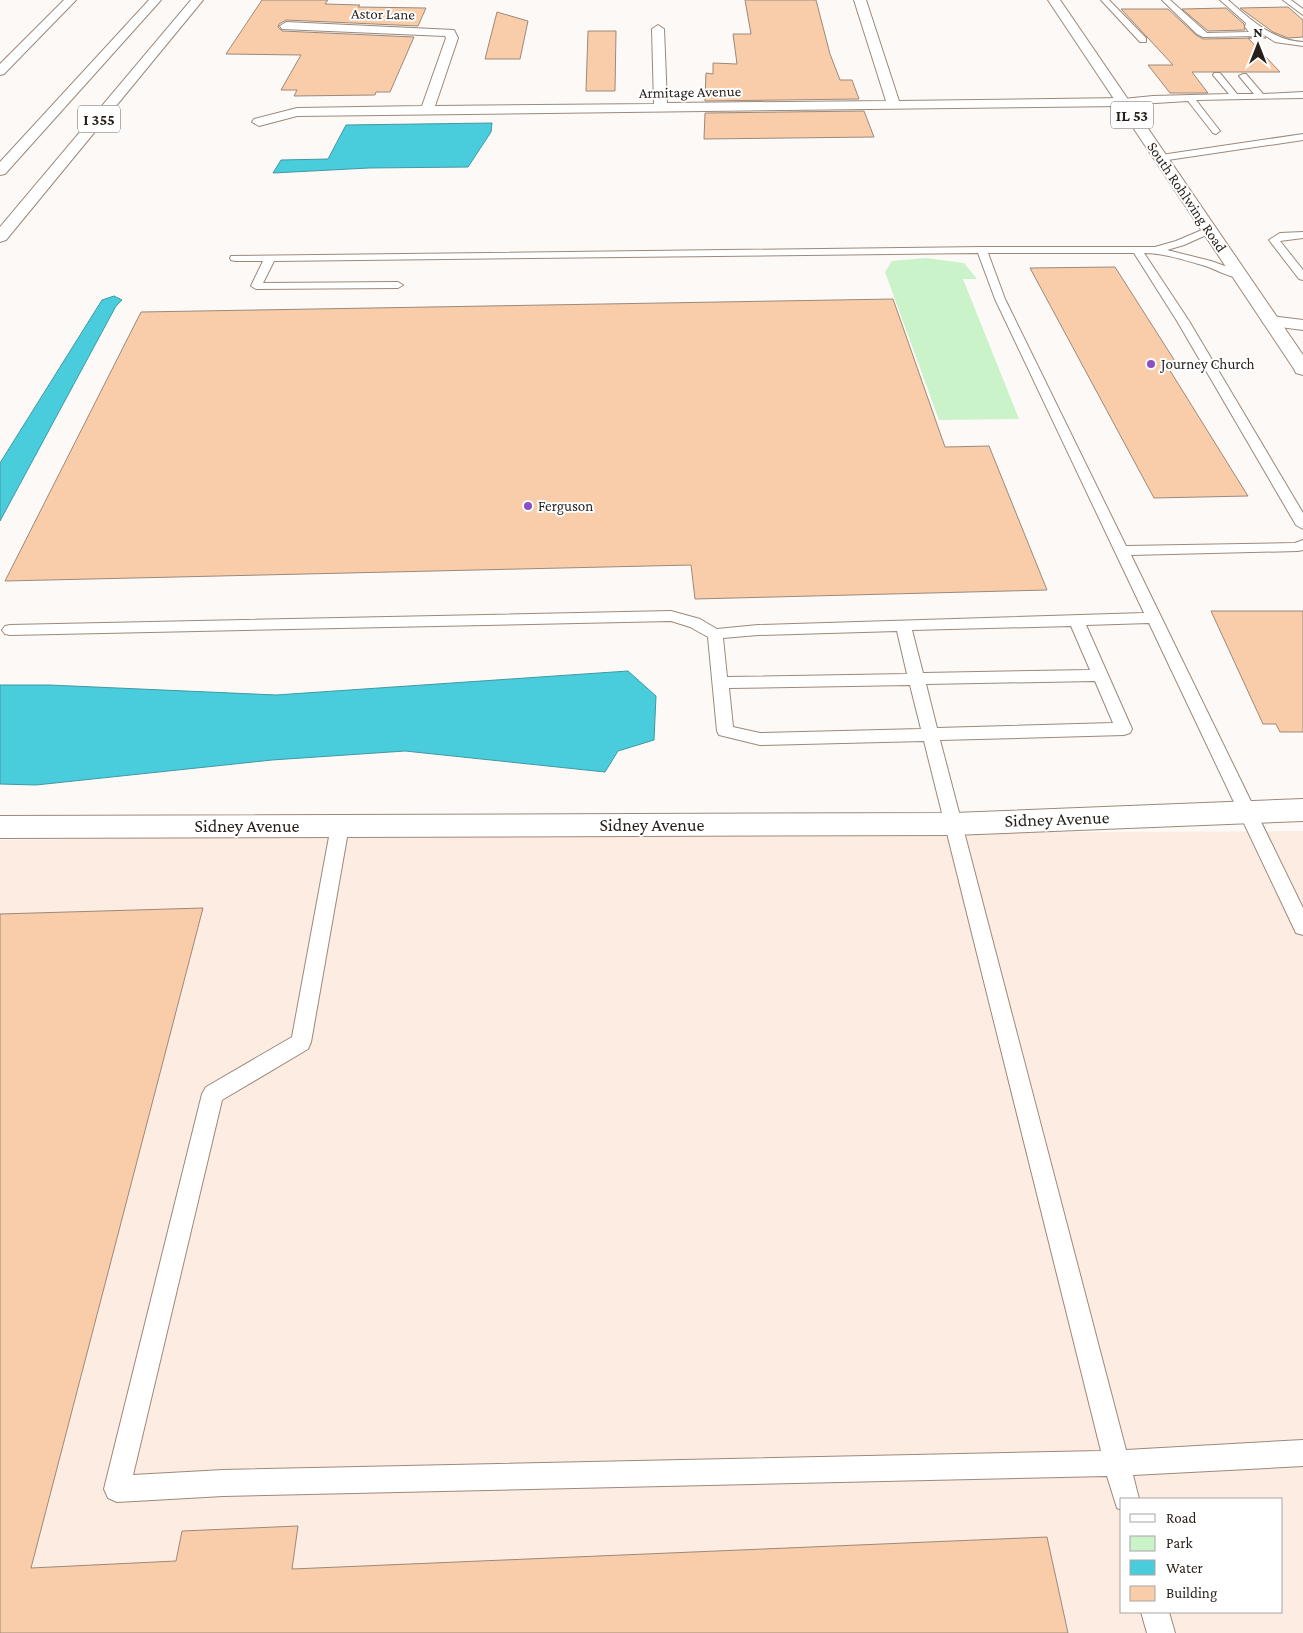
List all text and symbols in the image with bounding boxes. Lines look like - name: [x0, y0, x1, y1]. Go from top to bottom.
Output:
- street label: Astor Lane: [351, 5, 416, 23]
- north arrow: [1233, 20, 1283, 70]
- text: N: [1253, 24, 1263, 40]
- street label: Armitage Avenue: [639, 83, 742, 102]
- road number: IL 53: [1111, 102, 1153, 128]
- road number: I 355: [78, 106, 120, 132]
- street label: South Rohlwing Road: [1143, 139, 1230, 256]
- place label: Journey Church: [1159, 356, 1255, 373]
- marker: Journey Church: [1145, 358, 1157, 370]
- place label: Ferguson: [538, 498, 593, 515]
- marker: Ferguson: [522, 500, 534, 512]
- street label: Sidney Avenue: [1004, 807, 1110, 831]
- street label: Sidney Avenue: [600, 815, 705, 835]
- street label: Sidney Avenue: [195, 816, 300, 836]
- legend: [1120, 1498, 1283, 1613]
- text: Road: [1166, 1510, 1197, 1526]
- text: Park: [1166, 1535, 1193, 1551]
- text: Water: [1166, 1560, 1203, 1576]
- text: Building: [1166, 1585, 1217, 1602]

